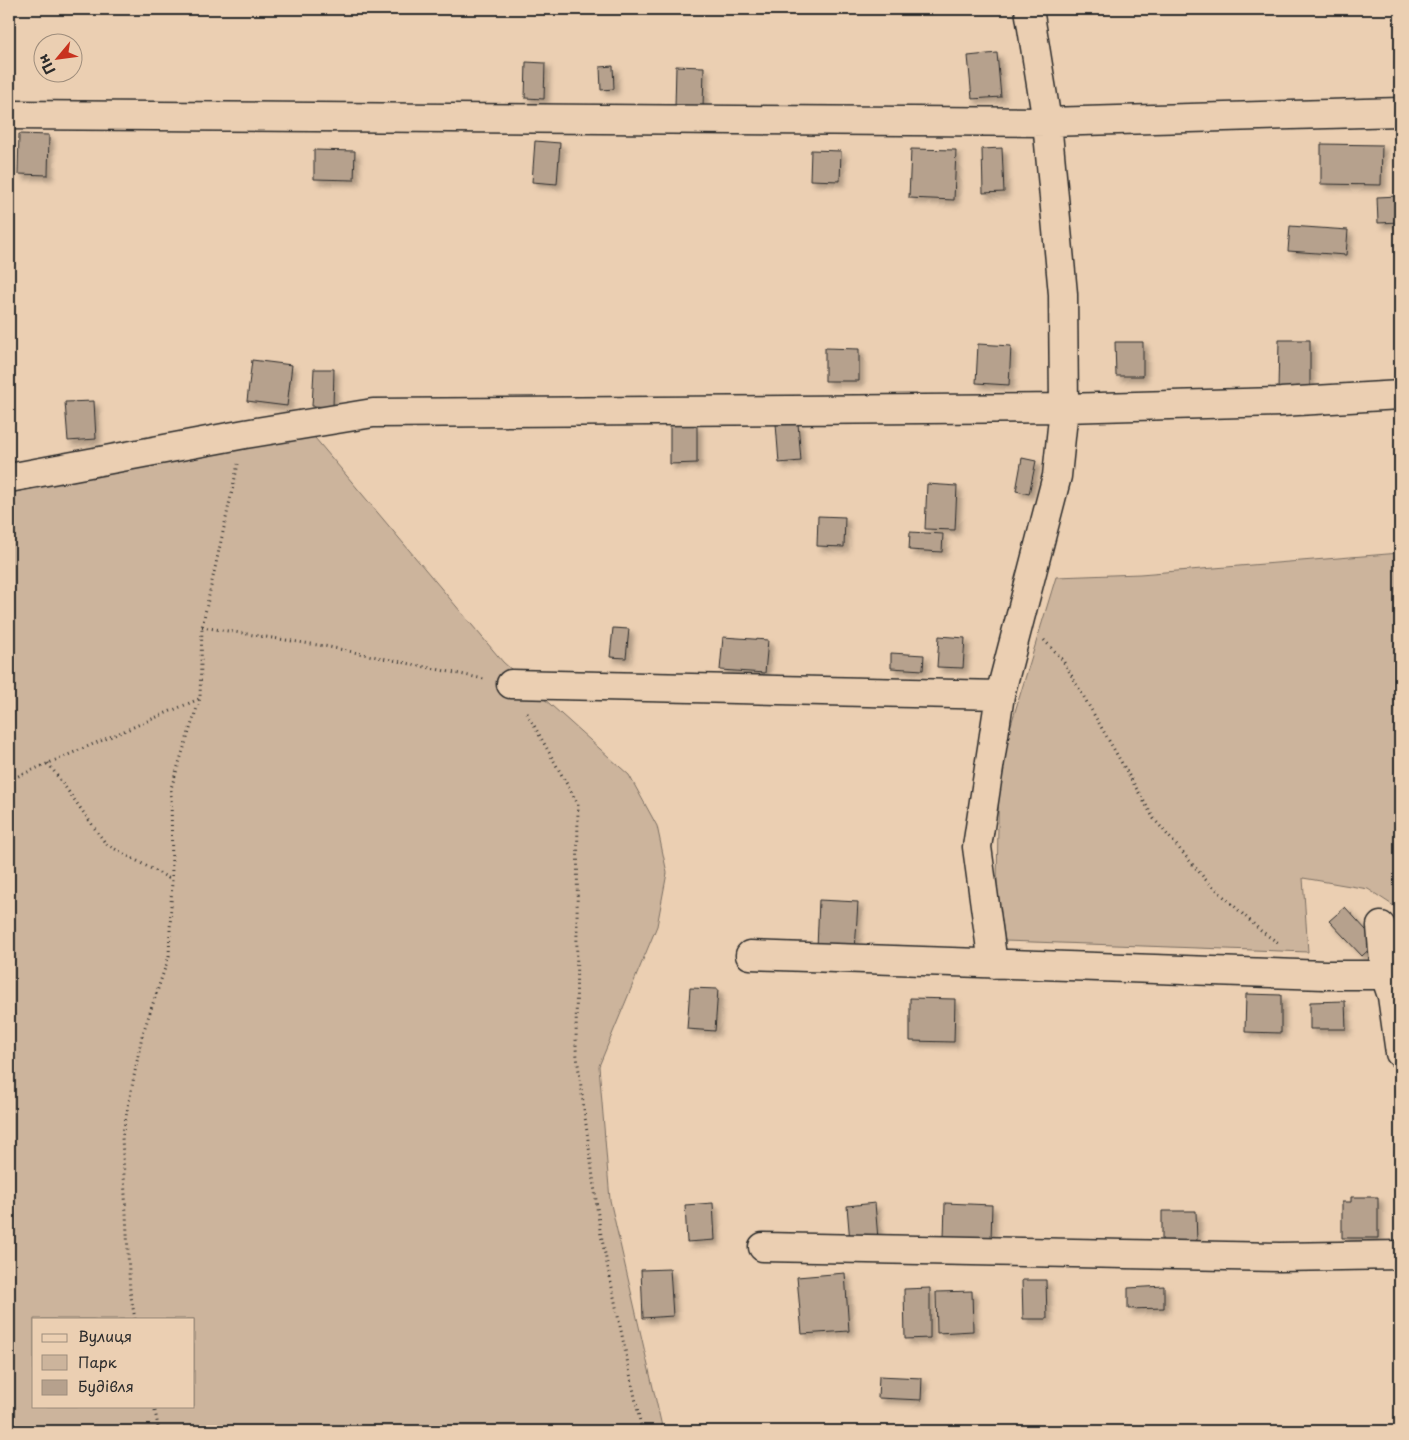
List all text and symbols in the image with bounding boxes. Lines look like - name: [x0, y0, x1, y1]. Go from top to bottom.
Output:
- north arrow: [32, 32, 82, 82]
- text: Пн: [32, 51, 60, 79]
- legend: [32, 1318, 195, 1408]
- text: Вулиця: [78, 1324, 132, 1347]
- text: Парк: [78, 1350, 117, 1373]
- text: Будівля: [78, 1374, 134, 1397]

